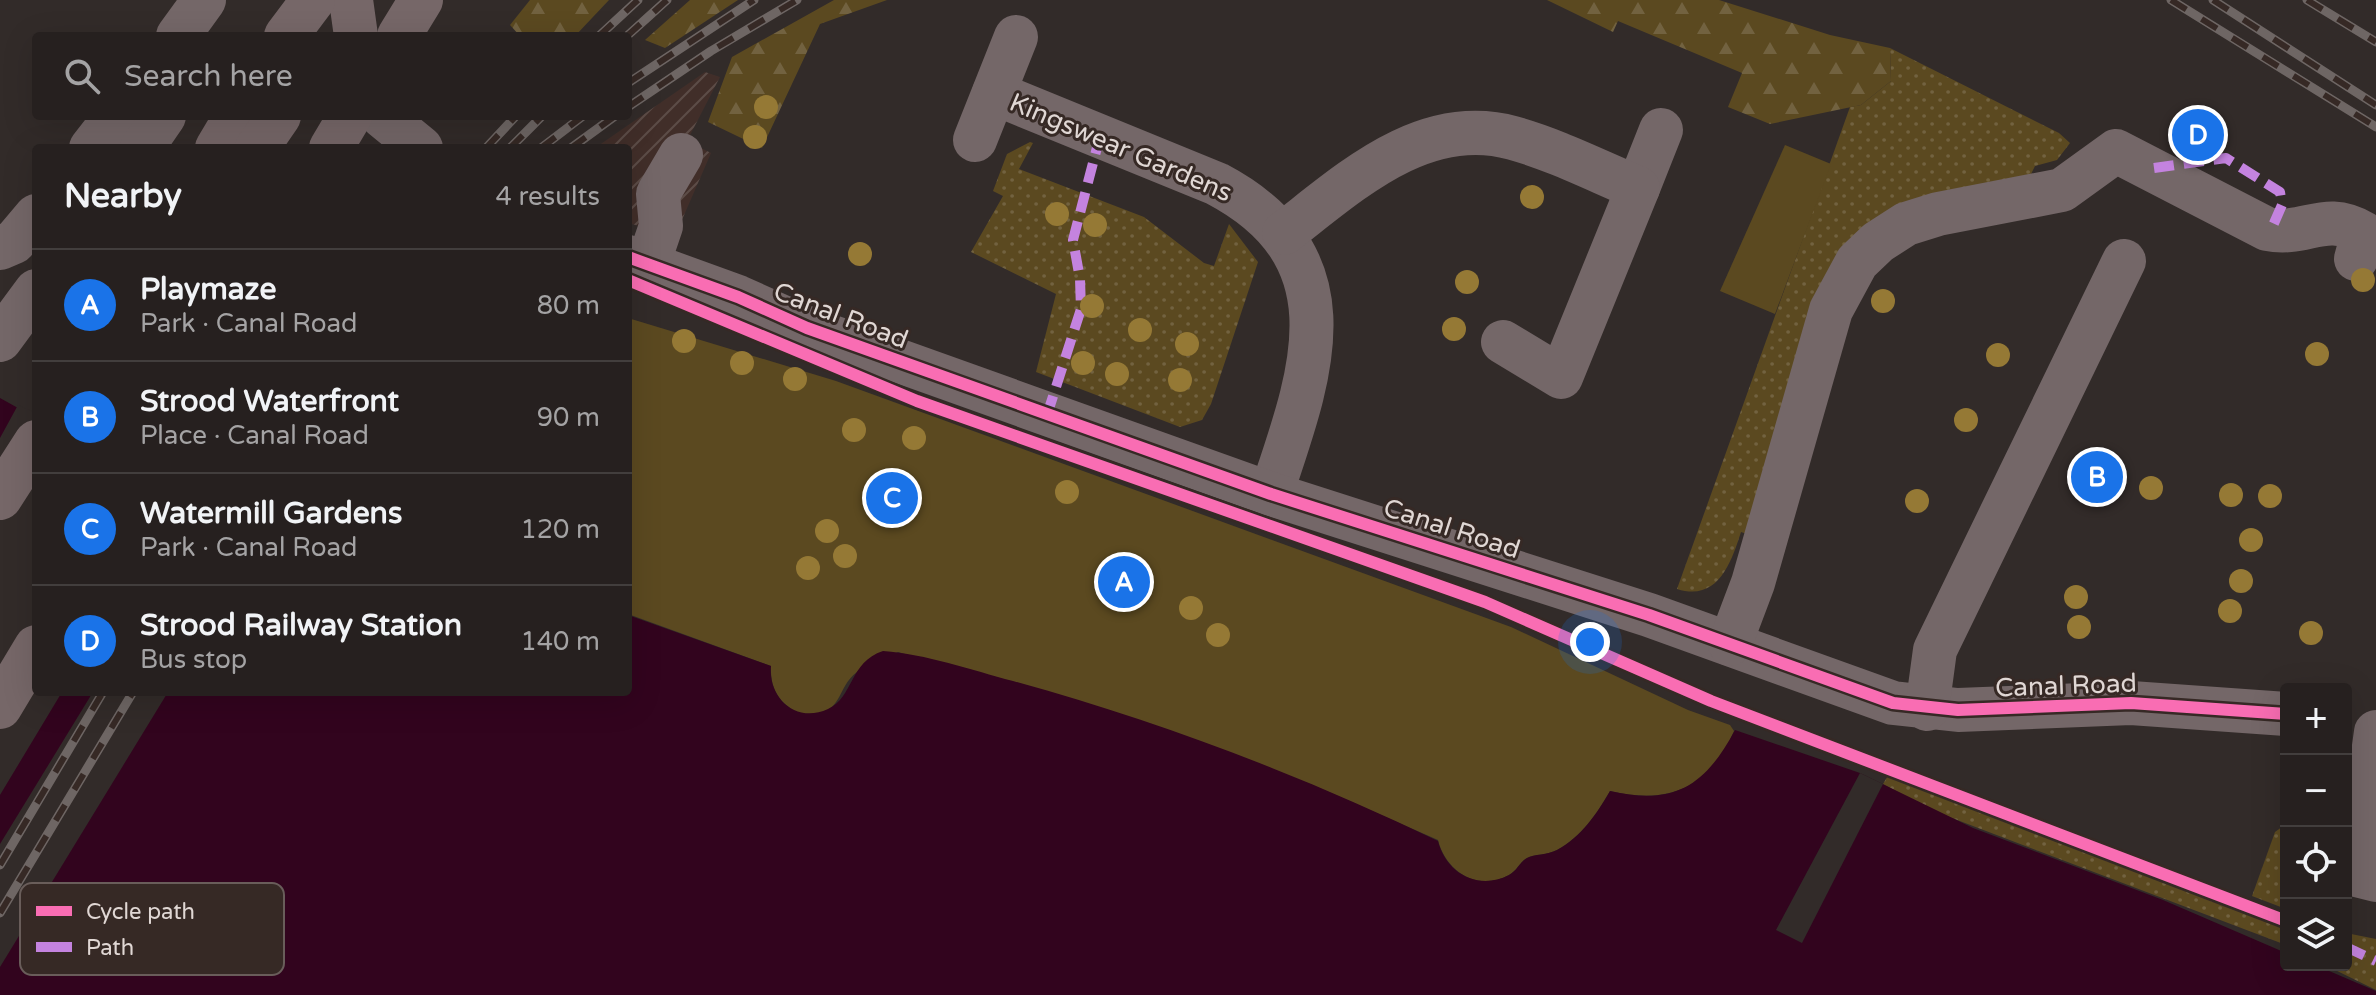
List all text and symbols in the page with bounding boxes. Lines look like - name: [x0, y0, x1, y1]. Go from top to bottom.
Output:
- search box: [32, 32, 632, 120]
- icon: search: [60, 54, 104, 98]
- text: Search here: [124, 58, 293, 95]
- street label: Kingswear Gardens: [1005, 87, 1237, 208]
- pin: D: [2172, 105, 2224, 165]
- text: Nearby: [64, 176, 182, 217]
- text: 4 results: [495, 181, 600, 212]
- text: Playmaze: [140, 271, 276, 308]
- street label: Canal Road: [769, 276, 913, 355]
- text: A: [80, 290, 100, 321]
- text: 80 m: [537, 290, 600, 321]
- text: Park · Canal Road: [140, 308, 358, 339]
- text: Strood Waterfront: [140, 383, 399, 420]
- text: B: [81, 402, 99, 433]
- text: 90 m: [537, 402, 600, 433]
- text: Place · Canal Road: [140, 420, 369, 451]
- pin: B: [2071, 447, 2123, 507]
- pin: C: [866, 468, 918, 528]
- street label: Canal Road: [1380, 492, 1524, 565]
- text: Watermill Gardens: [140, 495, 402, 532]
- text: C: [81, 514, 99, 545]
- text: 120 m: [520, 514, 600, 545]
- text: Park · Canal Road: [140, 532, 358, 563]
- pin: A: [1098, 552, 1150, 612]
- text: Strood Railway Station: [140, 607, 462, 644]
- your location: [1570, 622, 1610, 662]
- text: D: [80, 626, 100, 657]
- text: 140 m: [520, 626, 600, 657]
- text: Bus stop: [140, 644, 247, 675]
- street label: Canal Road: [1995, 668, 2137, 703]
- map controls: [2280, 683, 2352, 971]
- button: +: [2280, 683, 2352, 755]
- button: −: [2280, 755, 2352, 827]
- button: locate: [2280, 827, 2352, 899]
- legend: [20, 883, 284, 975]
- text: Cycle path: [86, 899, 195, 925]
- button: layers: [2280, 899, 2352, 971]
- text: Path: [86, 935, 134, 961]

